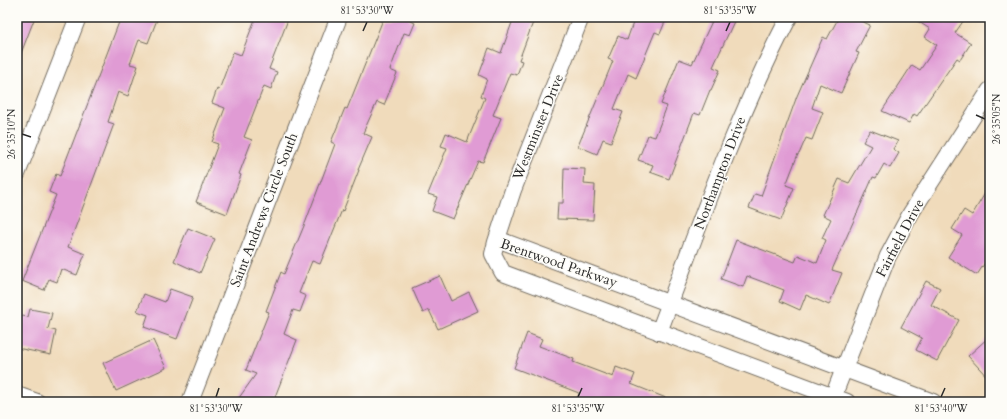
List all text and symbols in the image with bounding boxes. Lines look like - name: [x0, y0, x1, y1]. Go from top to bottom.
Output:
- text: 81°53'30"W: [340, 4, 395, 18]
- text: 81°53'35"W: [703, 4, 758, 18]
- street label: Westminster Drive: [508, 71, 568, 184]
- text: 26°35'05"N: [990, 93, 1004, 144]
- text: 26°35'10"N: [5, 108, 19, 159]
- street label: Northampton Drive: [690, 114, 750, 232]
- street label: Saint Andrews Circle South: [226, 130, 302, 290]
- street label: Fairfield Drive: [871, 196, 929, 280]
- street label: Brentwood Parkway: [498, 234, 621, 292]
- text: 81°53'30"W: [189, 402, 244, 416]
- text: 81°53'35"W: [551, 402, 606, 416]
- text: 81°53'40"W: [914, 402, 969, 416]

